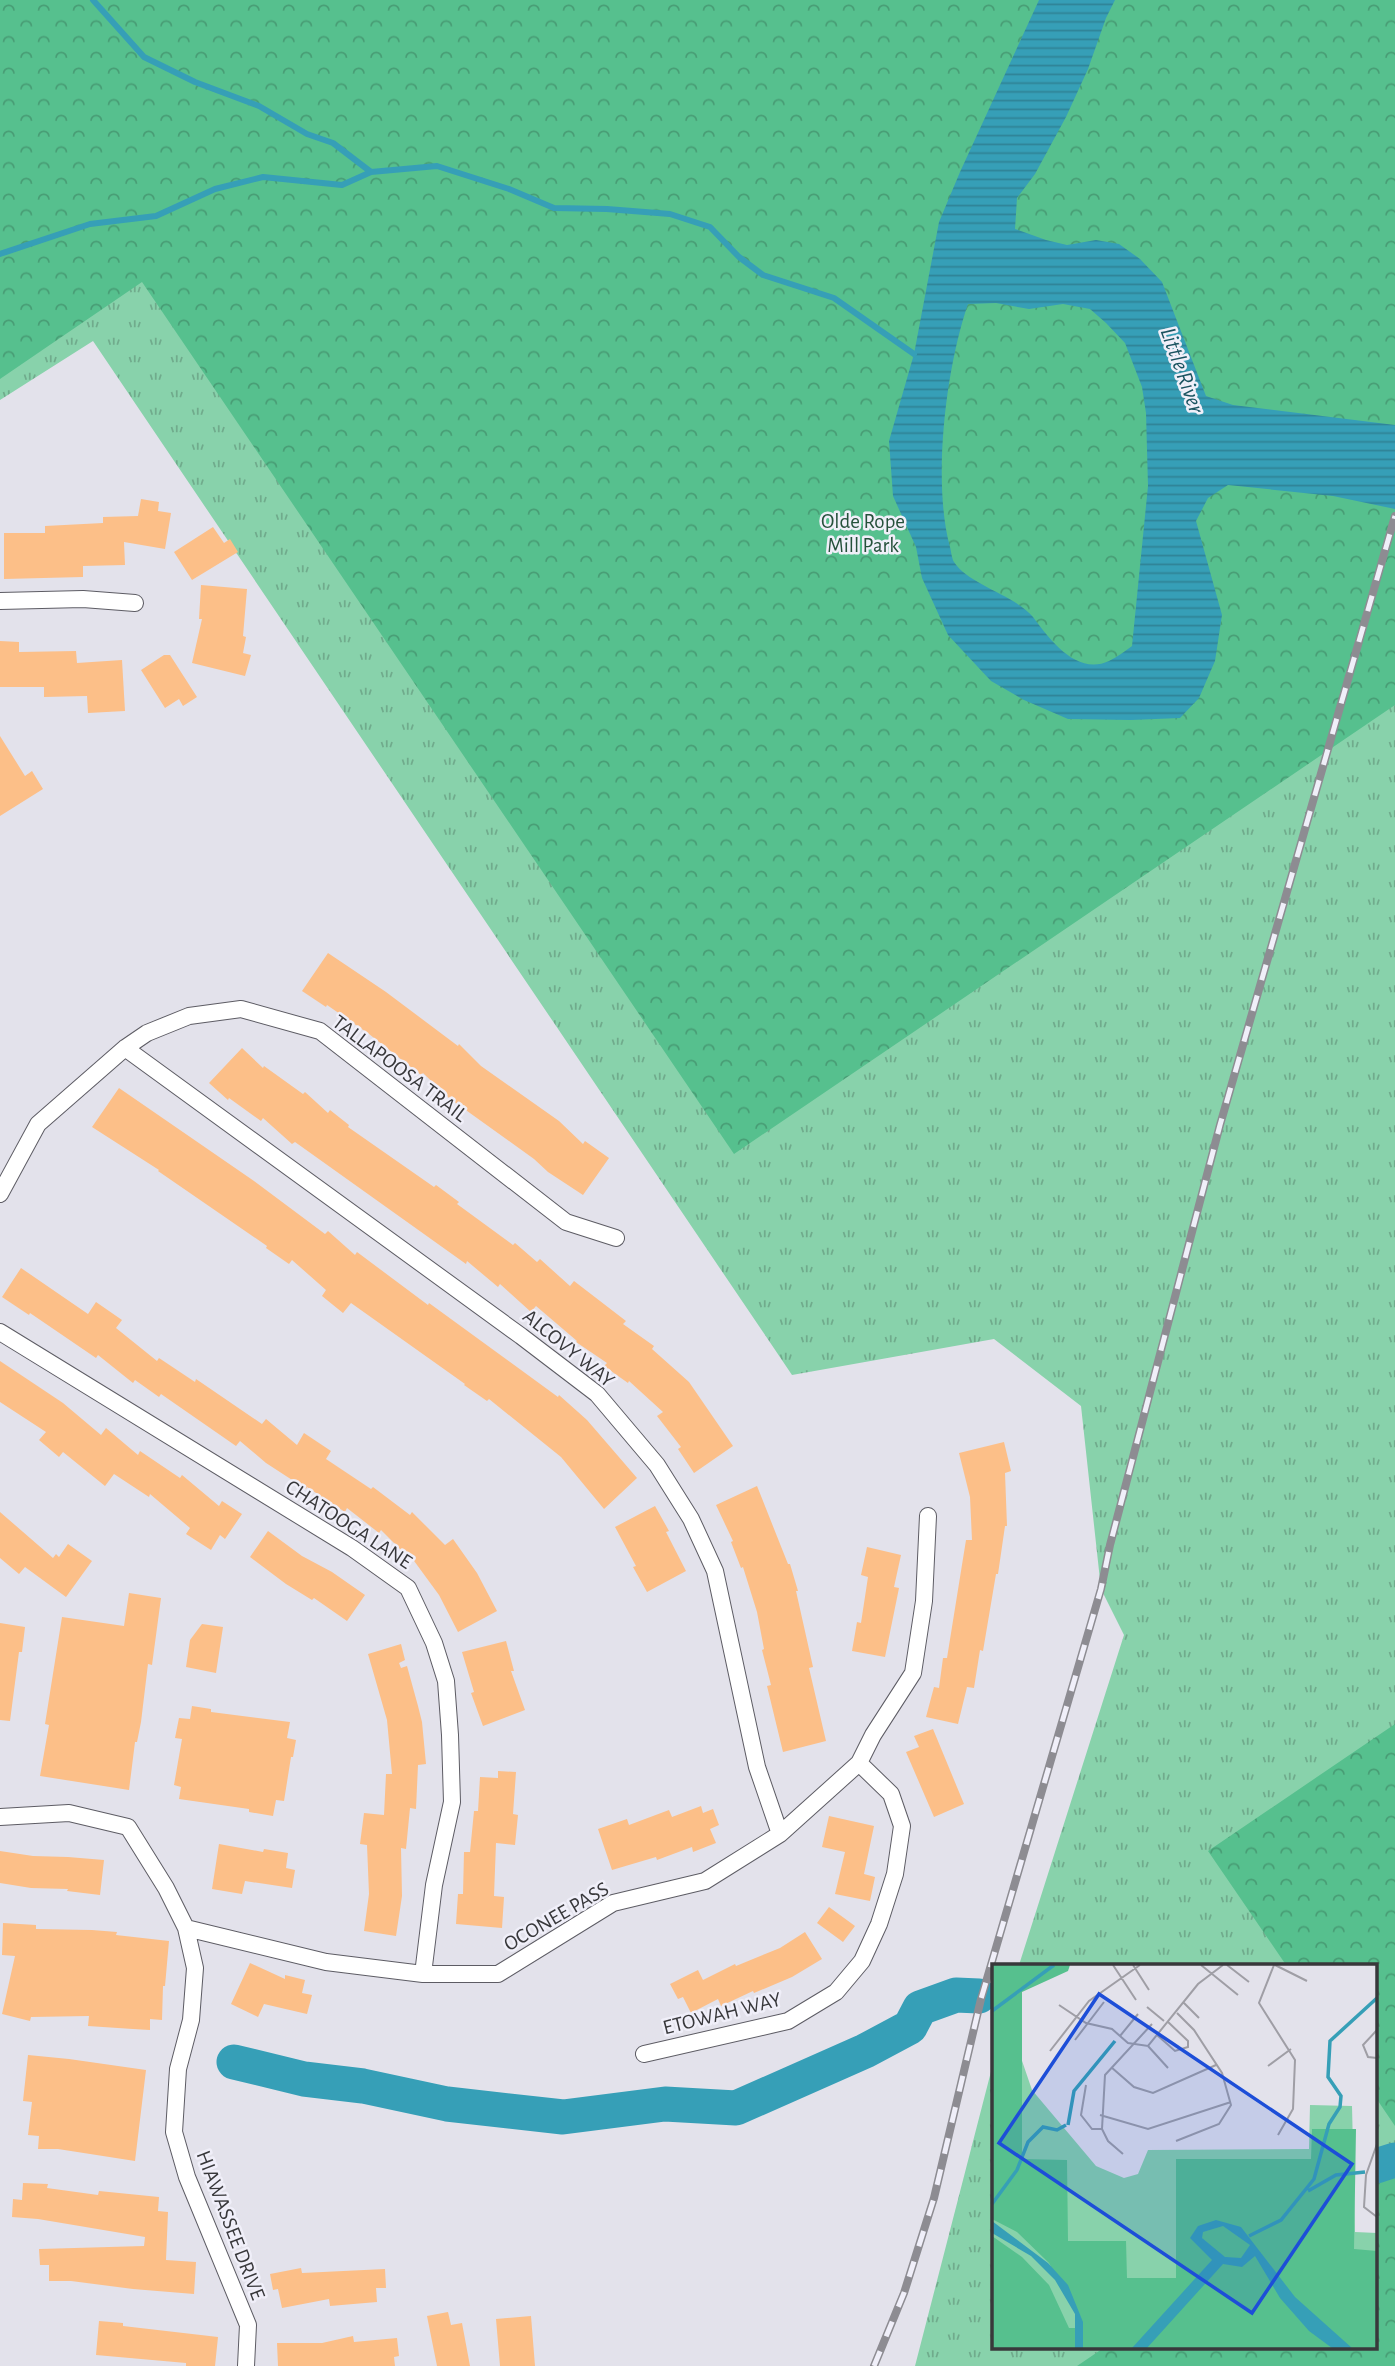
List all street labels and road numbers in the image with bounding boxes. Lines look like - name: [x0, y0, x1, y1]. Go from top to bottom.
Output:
- street label: TALLAPOOSA TRAIL: [329, 1011, 471, 1126]
- street label: ALCOVY WAY: [519, 1305, 618, 1391]
- street label: CHATOOGA LANE: [282, 1476, 416, 1573]
- street label: OCONEE PASS: [500, 1878, 612, 1955]
- street label: ETOWAH WAY: [661, 1989, 784, 2038]
- street label: HIAWASSEE DRIVE: [192, 2148, 269, 2303]

